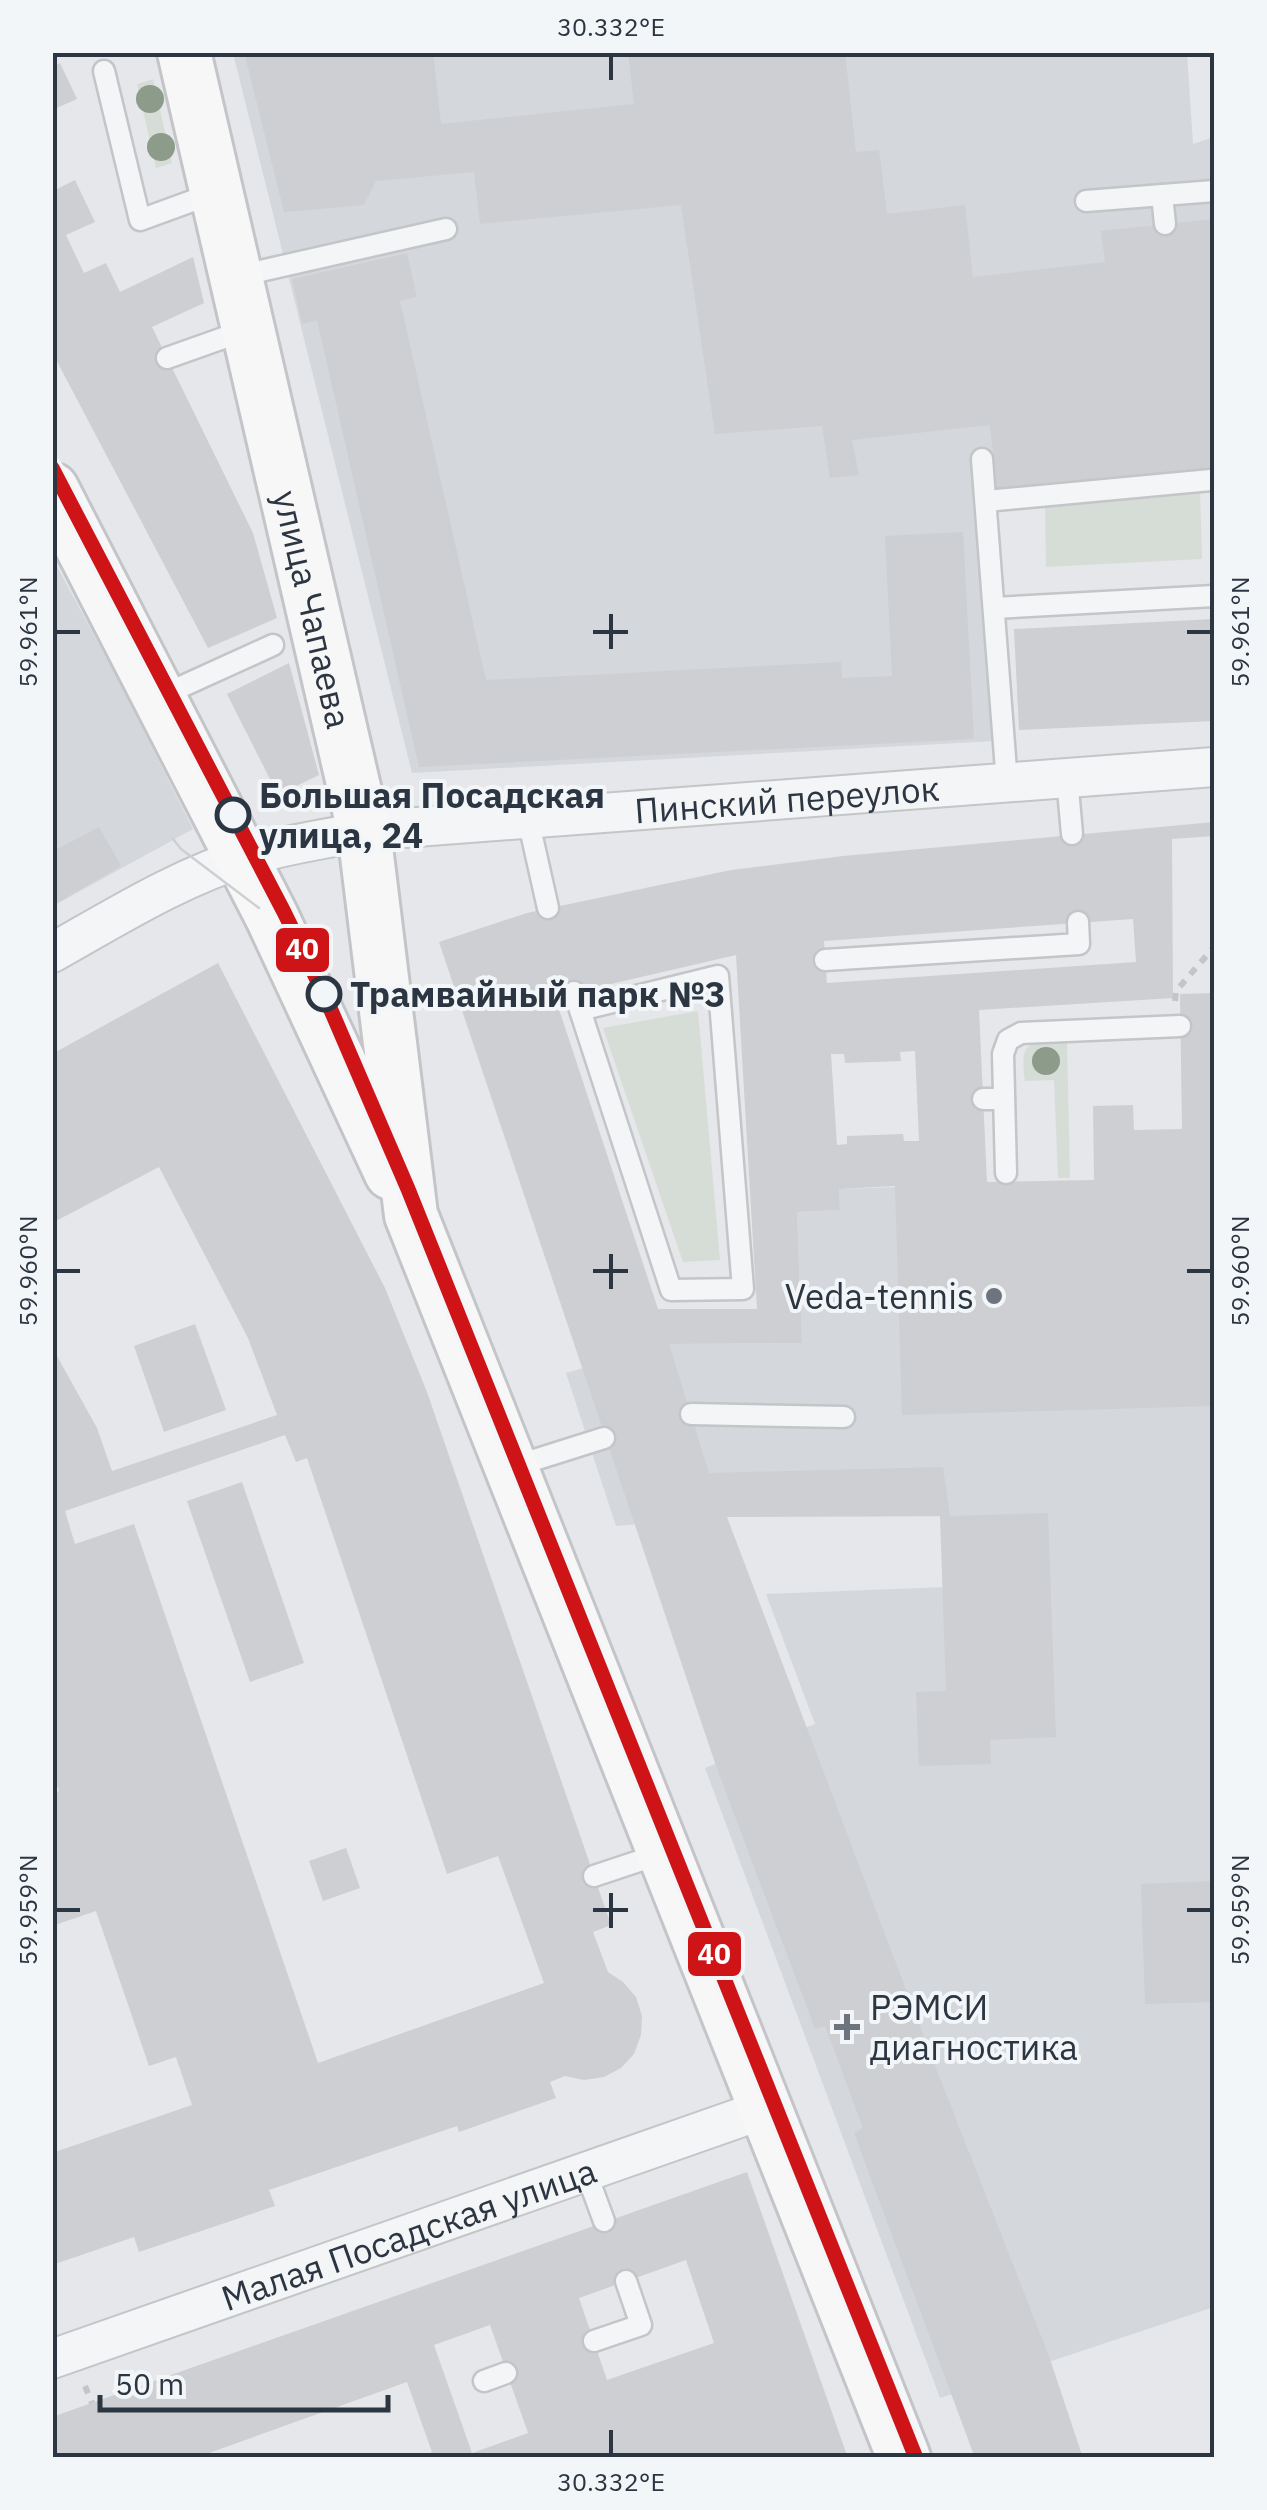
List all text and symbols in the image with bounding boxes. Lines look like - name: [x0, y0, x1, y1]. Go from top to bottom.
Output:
- text: 30.332°E: [557, 10, 665, 43]
- street label: улица Чапаева: [263, 486, 362, 733]
- text: 59.961°N: [11, 576, 44, 688]
- text: 59.961°N: [1223, 576, 1256, 688]
- street label: Пинский переулок: [633, 765, 941, 834]
- place label: Большая Посадская улица, 24: [259, 772, 605, 858]
- marker: Большая Посадская улица, 24: [216, 798, 250, 832]
- line badge: 40: [274, 926, 331, 974]
- text: 40: [285, 930, 319, 967]
- place label: Трамвайный парк №3: [350, 971, 726, 1017]
- marker: Трамвайный парк №3: [307, 977, 341, 1011]
- text: 59.960°N: [11, 1215, 44, 1327]
- text: 59.960°N: [1223, 1215, 1256, 1327]
- place label: Veda-tennis: [785, 1273, 974, 1319]
- marker: Veda-tennis: [983, 1285, 1005, 1307]
- text: 59.959°N: [11, 1854, 44, 1966]
- text: 59.959°N: [1223, 1854, 1256, 1966]
- line badge: 40: [686, 1930, 743, 1978]
- text: 40: [697, 1935, 731, 1972]
- place label: РЭМСИ диагностика: [870, 1984, 1078, 2070]
- marker: РЭМСИ диагностика: [834, 2014, 860, 2040]
- street label: Малая Посадская улица: [215, 2147, 602, 2321]
- scale bar: [100, 2350, 388, 2412]
- text: 50 m: [115, 2364, 184, 2403]
- text: 30.332°E: [557, 2465, 665, 2498]

